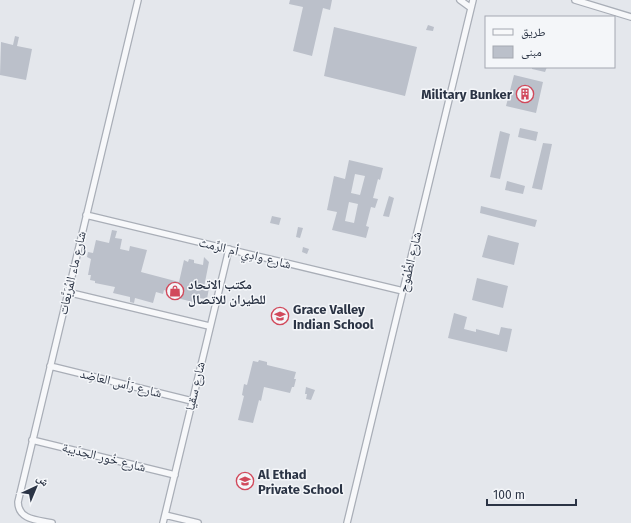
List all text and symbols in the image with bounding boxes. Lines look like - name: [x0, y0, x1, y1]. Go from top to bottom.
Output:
- legend: [485, 16, 615, 68]
- text: طريق: [521, 25, 546, 39]
- text: مبنى: [521, 45, 542, 59]
- building icon: Military Bunker: [515, 84, 535, 104]
- place label: Military Bunker: [421, 87, 513, 102]
- street label: شارع ماء المُرَبَّعات: [55, 230, 91, 317]
- street label: شارع الطُّمُوح: [396, 230, 426, 294]
- street label: شارع وادِي أم الرِّمث: [196, 234, 293, 275]
- place label: مكتب الاتحاد للطيران للاتصال: [188, 277, 266, 307]
- shop icon: مكتب الاتحاد للطيران للاتصال: [165, 281, 185, 301]
- place label: Grace Valley Indian School: [293, 302, 374, 332]
- school or university icon: Grace Valley Indian School: [270, 306, 290, 326]
- street label: شارع سقيا: [182, 360, 210, 412]
- street label: شارع رَأس العاضِد: [78, 366, 163, 402]
- street label: شارع خُور الحِدَيبة: [60, 439, 147, 477]
- north arrow: [16, 467, 56, 507]
- place label: Al Ethad Private School: [257, 467, 343, 497]
- text: ش: [33, 471, 52, 490]
- school or university icon: Al Ethad Private School: [235, 471, 255, 491]
- scale bar: [487, 481, 576, 507]
- text: 100 m: [493, 488, 525, 502]

